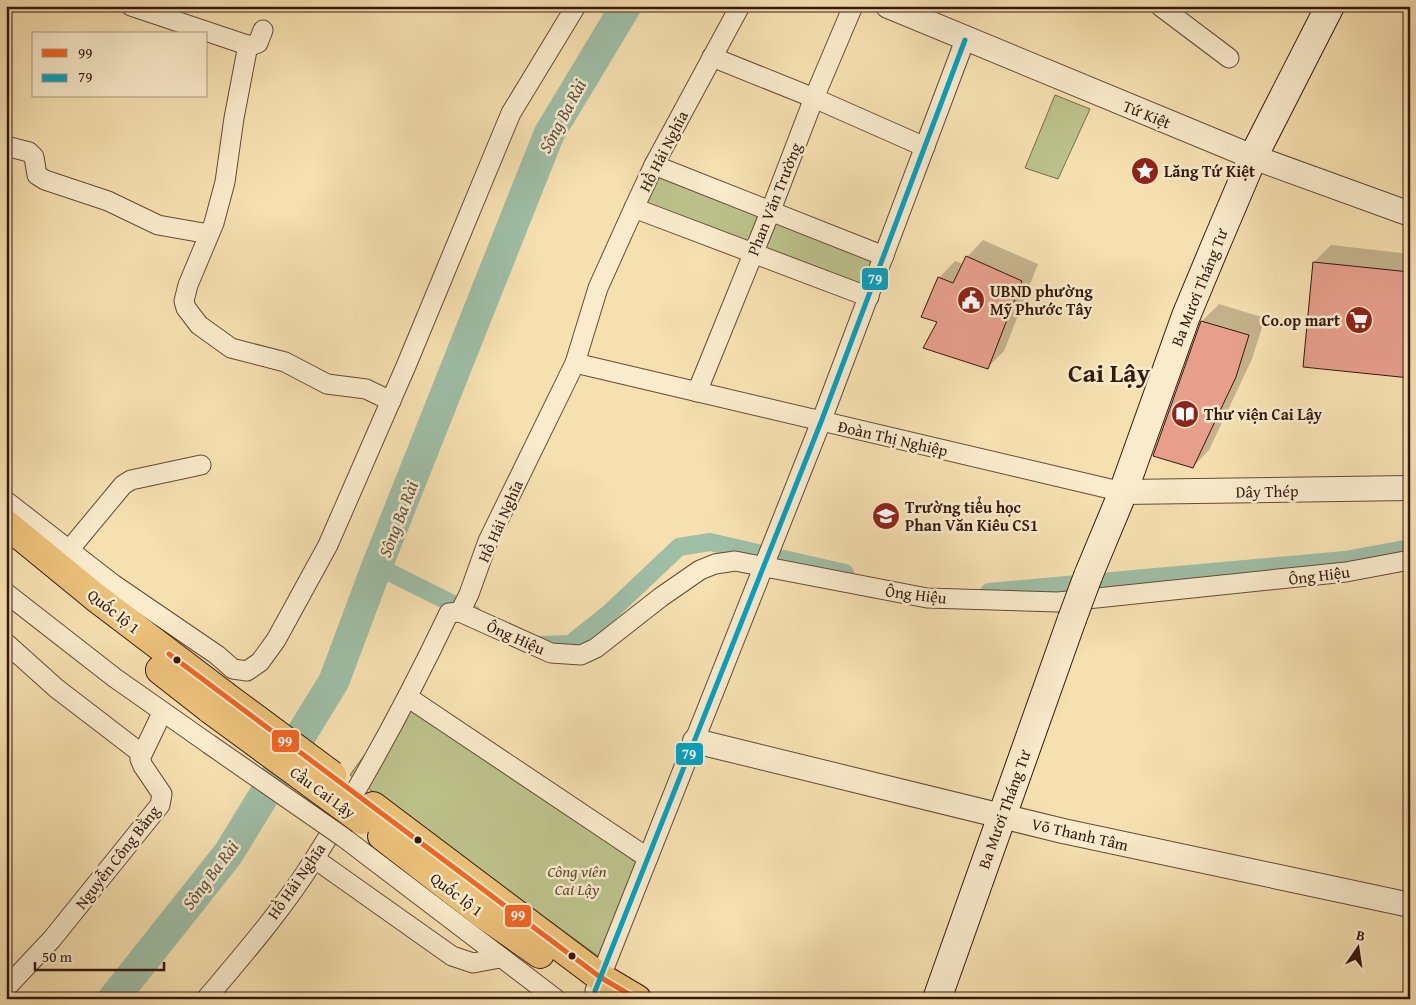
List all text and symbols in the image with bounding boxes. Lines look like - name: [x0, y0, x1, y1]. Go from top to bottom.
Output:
- legend: [32, 32, 208, 98]
- text: 99: [78, 42, 92, 63]
- text: 79: [78, 66, 92, 87]
- water label: Sông Ba Rài: [531, 74, 593, 158]
- street label: Tứ Kiệt: [1119, 94, 1175, 135]
- street label: Hồ Hải Nghĩa: [632, 106, 694, 196]
- street label: Phan Văn Trường: [740, 139, 808, 259]
- place icon: Lăng Tứ Kiệt: [1130, 156, 1160, 186]
- place label: Lăng Tứ Kiệt: [1164, 159, 1255, 183]
- street label: Ba Mươi Tháng Tư: [1164, 224, 1234, 350]
- line badge: 79: [861, 267, 889, 291]
- text: 79: [868, 269, 882, 289]
- place label: UBND phường Mỹ Phước Tây: [990, 279, 1093, 321]
- public building icon: UBND phường Mỹ Phước Tây: [956, 285, 986, 315]
- supermarket icon: Co.op mart: [1344, 305, 1374, 335]
- place label: Co.op mart: [1261, 308, 1340, 332]
- district label: Cai Lậy: [1068, 353, 1151, 392]
- library icon: Thư viện Cai Lậy: [1170, 399, 1200, 429]
- place label: Thư viện Cai Lậy: [1204, 402, 1323, 426]
- street label: Đoàn Thị Nghiệp: [836, 414, 951, 462]
- water label: Sông Ba Rài: [371, 476, 425, 561]
- street label: Hồ Hải Nghĩa: [471, 476, 529, 566]
- street label: Dây Thép: [1235, 478, 1299, 504]
- place label: Trường tiểu học Phan Văn Kiêu CS1: [905, 495, 1038, 537]
- school or university icon: Trường tiểu học Phan Văn Kiêu CS1: [871, 501, 901, 531]
- street label: Ông Hiệu: [1287, 559, 1351, 591]
- street label: Ông Hiệu: [884, 578, 948, 610]
- street label: Quốc lộ 1: [83, 583, 145, 639]
- street label: Ông Hiệu: [483, 614, 549, 661]
- unlabelled marker: [172, 655, 182, 665]
- line badge: 99: [271, 729, 300, 753]
- text: 99: [278, 731, 292, 751]
- line badge: 79: [675, 742, 704, 766]
- text: 79: [682, 744, 696, 764]
- street label: Ba Mươi Tháng Tư: [971, 745, 1037, 872]
- street label: Cầu Cai Lậy: [285, 760, 361, 824]
- street label: Nguyễn Công Bằng: [69, 800, 165, 914]
- street label: Võ Thanh Tâm: [1029, 811, 1131, 857]
- water label: Sông Ba Rài: [175, 835, 245, 915]
- unlabelled marker: [413, 835, 423, 845]
- street label: Hồ Hải Nghĩa: [261, 838, 331, 924]
- park label: Công viên Cai Lậy: [547, 859, 607, 901]
- street label: Quốc lộ 1: [425, 866, 489, 922]
- line badge: 99: [504, 904, 532, 928]
- text: 99: [511, 905, 525, 925]
- north arrow: [1334, 922, 1384, 972]
- text: B: [1354, 925, 1367, 946]
- scale bar: [35, 940, 164, 972]
- text: 50 m: [42, 946, 73, 967]
- unlabelled marker: [567, 951, 577, 961]

